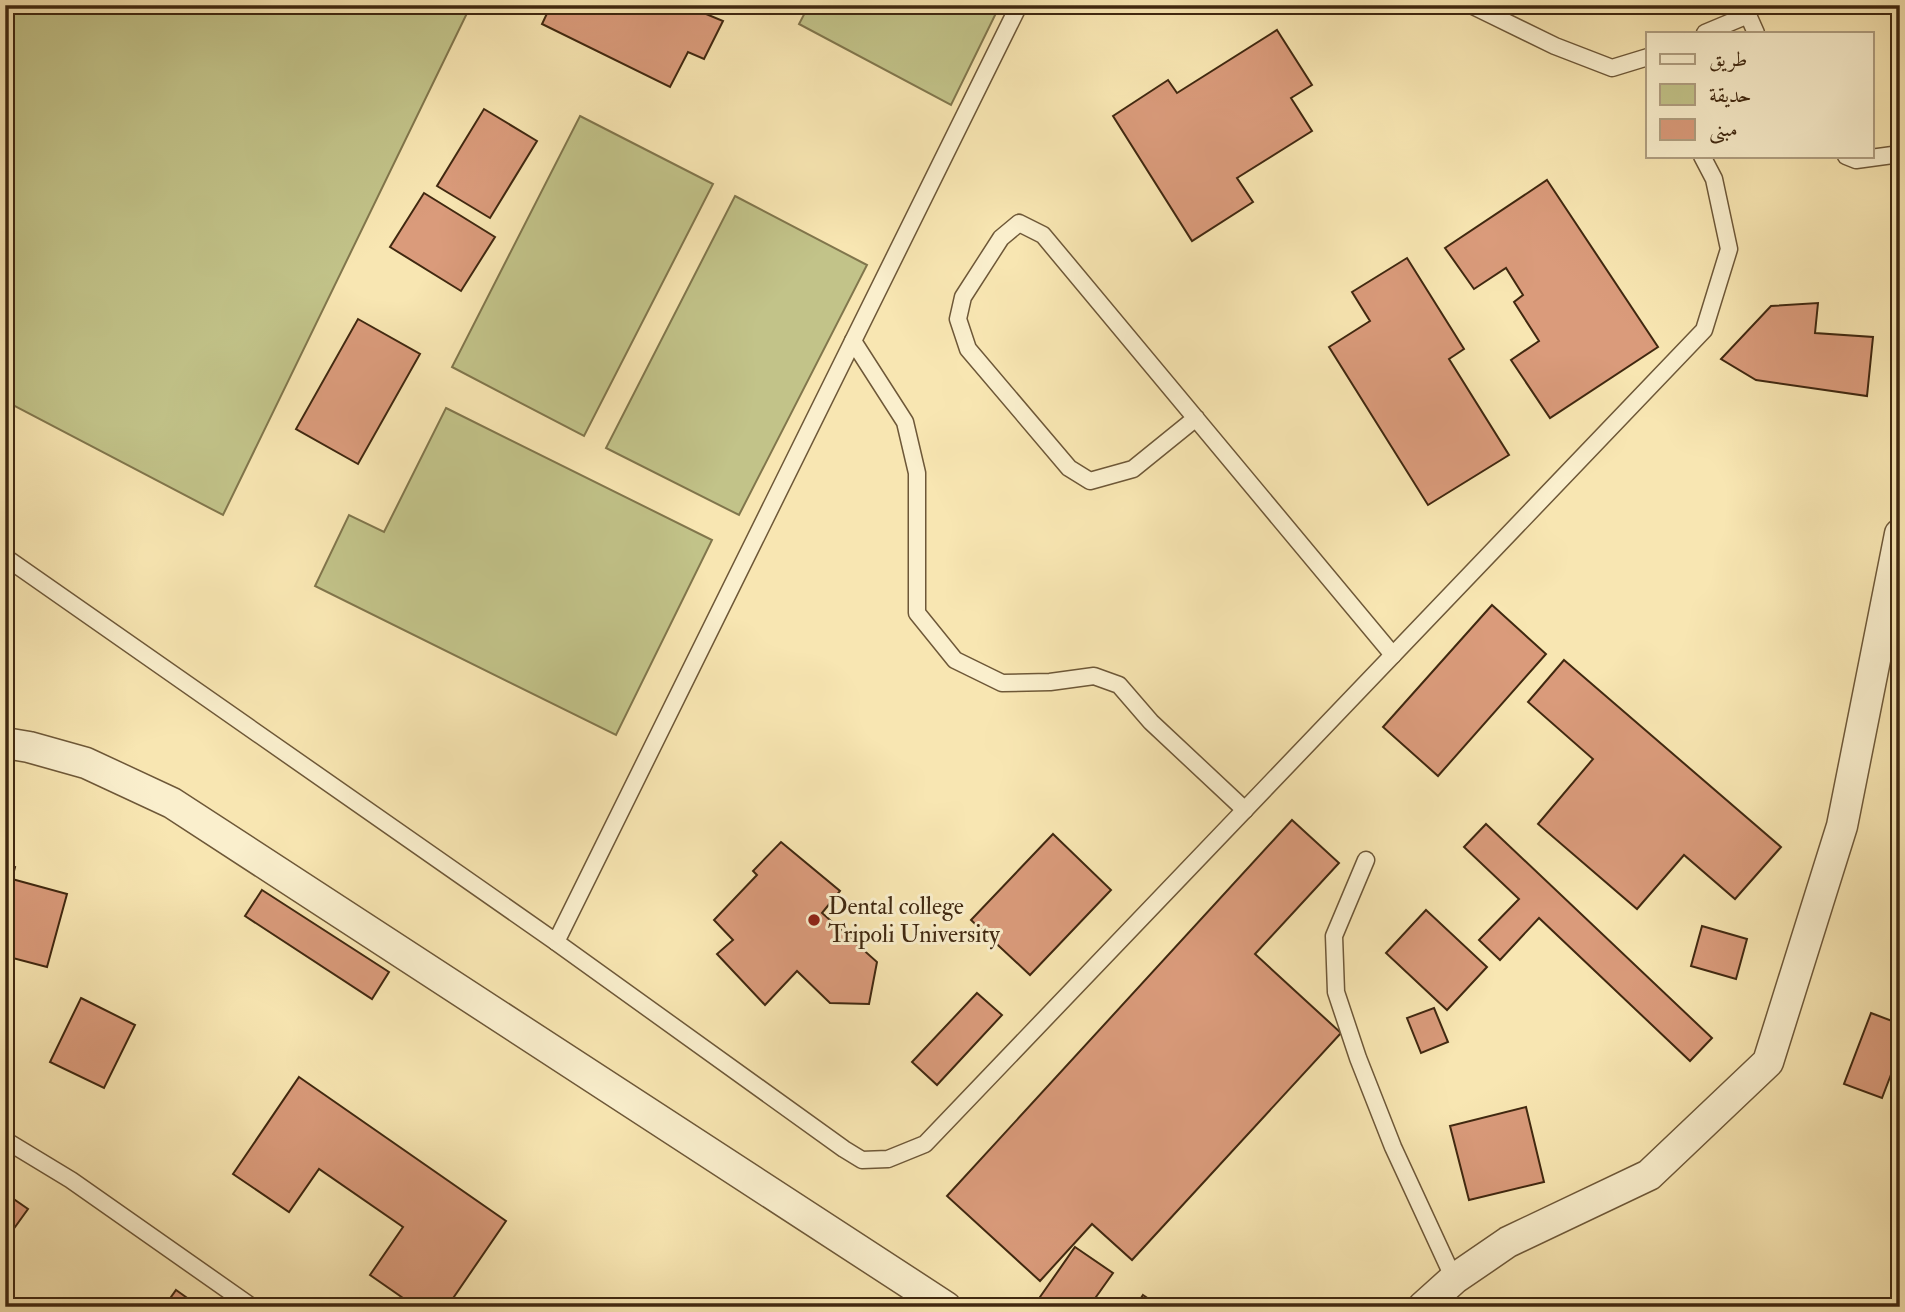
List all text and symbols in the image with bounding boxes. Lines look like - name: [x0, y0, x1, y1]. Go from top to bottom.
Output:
- legend: [1646, 32, 1874, 158]
- text: طريق: [1709, 46, 1747, 73]
- text: حديقة: [1709, 82, 1752, 109]
- text: مبنى: [1709, 116, 1738, 144]
- place label: Dental college Tripoli University: [828, 891, 1000, 950]
- marker: Dental college Tripoli University: [806, 912, 822, 928]

